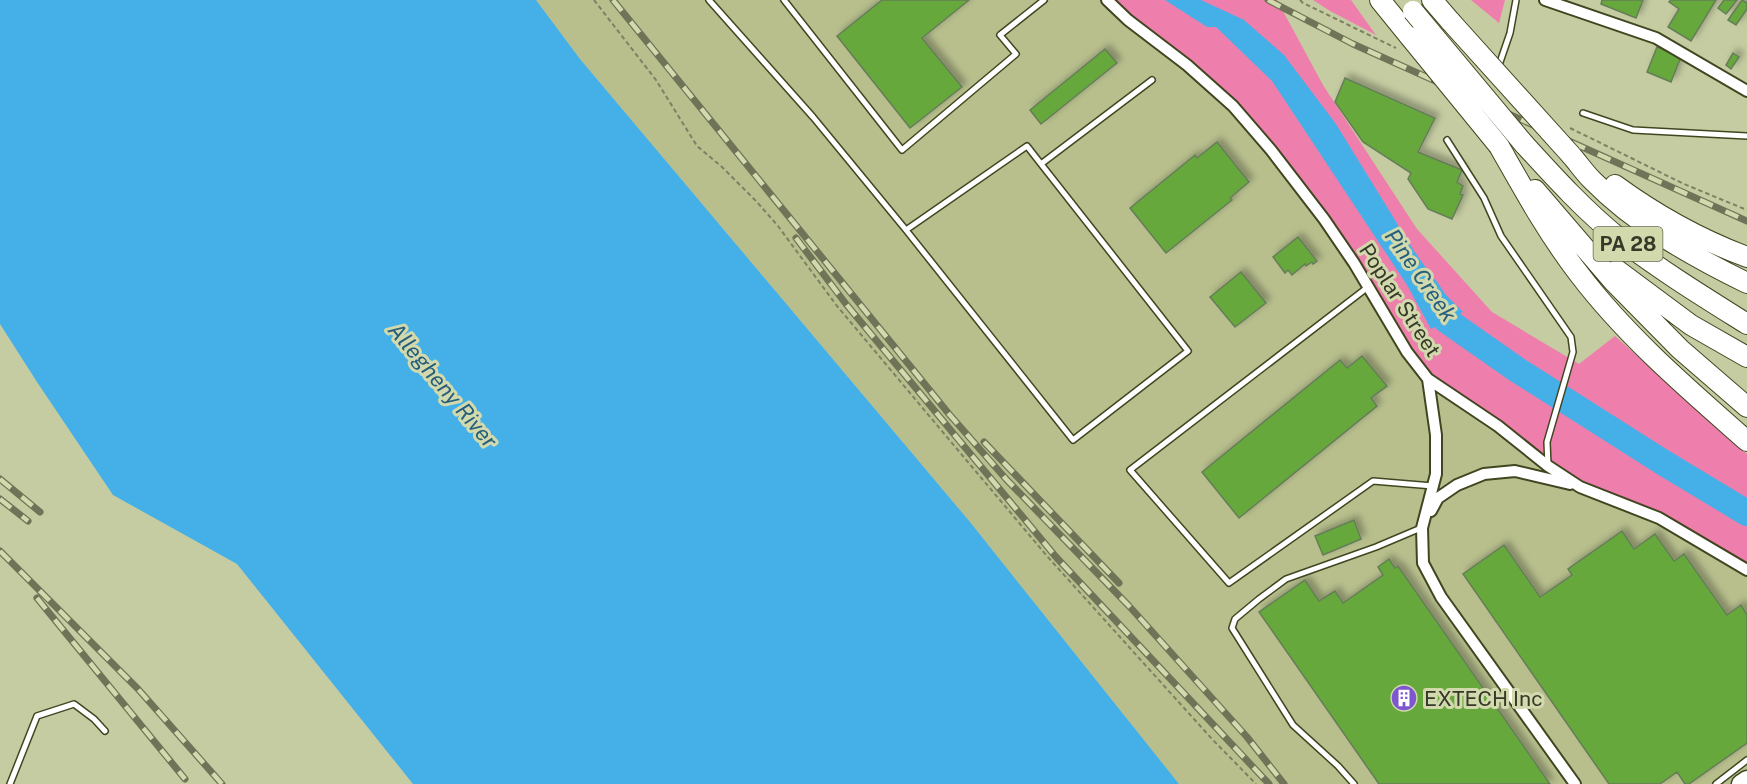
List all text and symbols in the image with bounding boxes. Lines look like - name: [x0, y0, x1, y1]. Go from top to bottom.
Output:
- water label: Pine Creek: [1380, 224, 1462, 326]
- road number: PA 28: [1594, 227, 1662, 261]
- street label: Poplar Street: [1354, 239, 1446, 361]
- water label: Allegheny River: [383, 317, 503, 453]
- building icon: EXTECH Inc: [1389, 683, 1419, 713]
- place label: EXTECH Inc: [1424, 686, 1543, 711]

